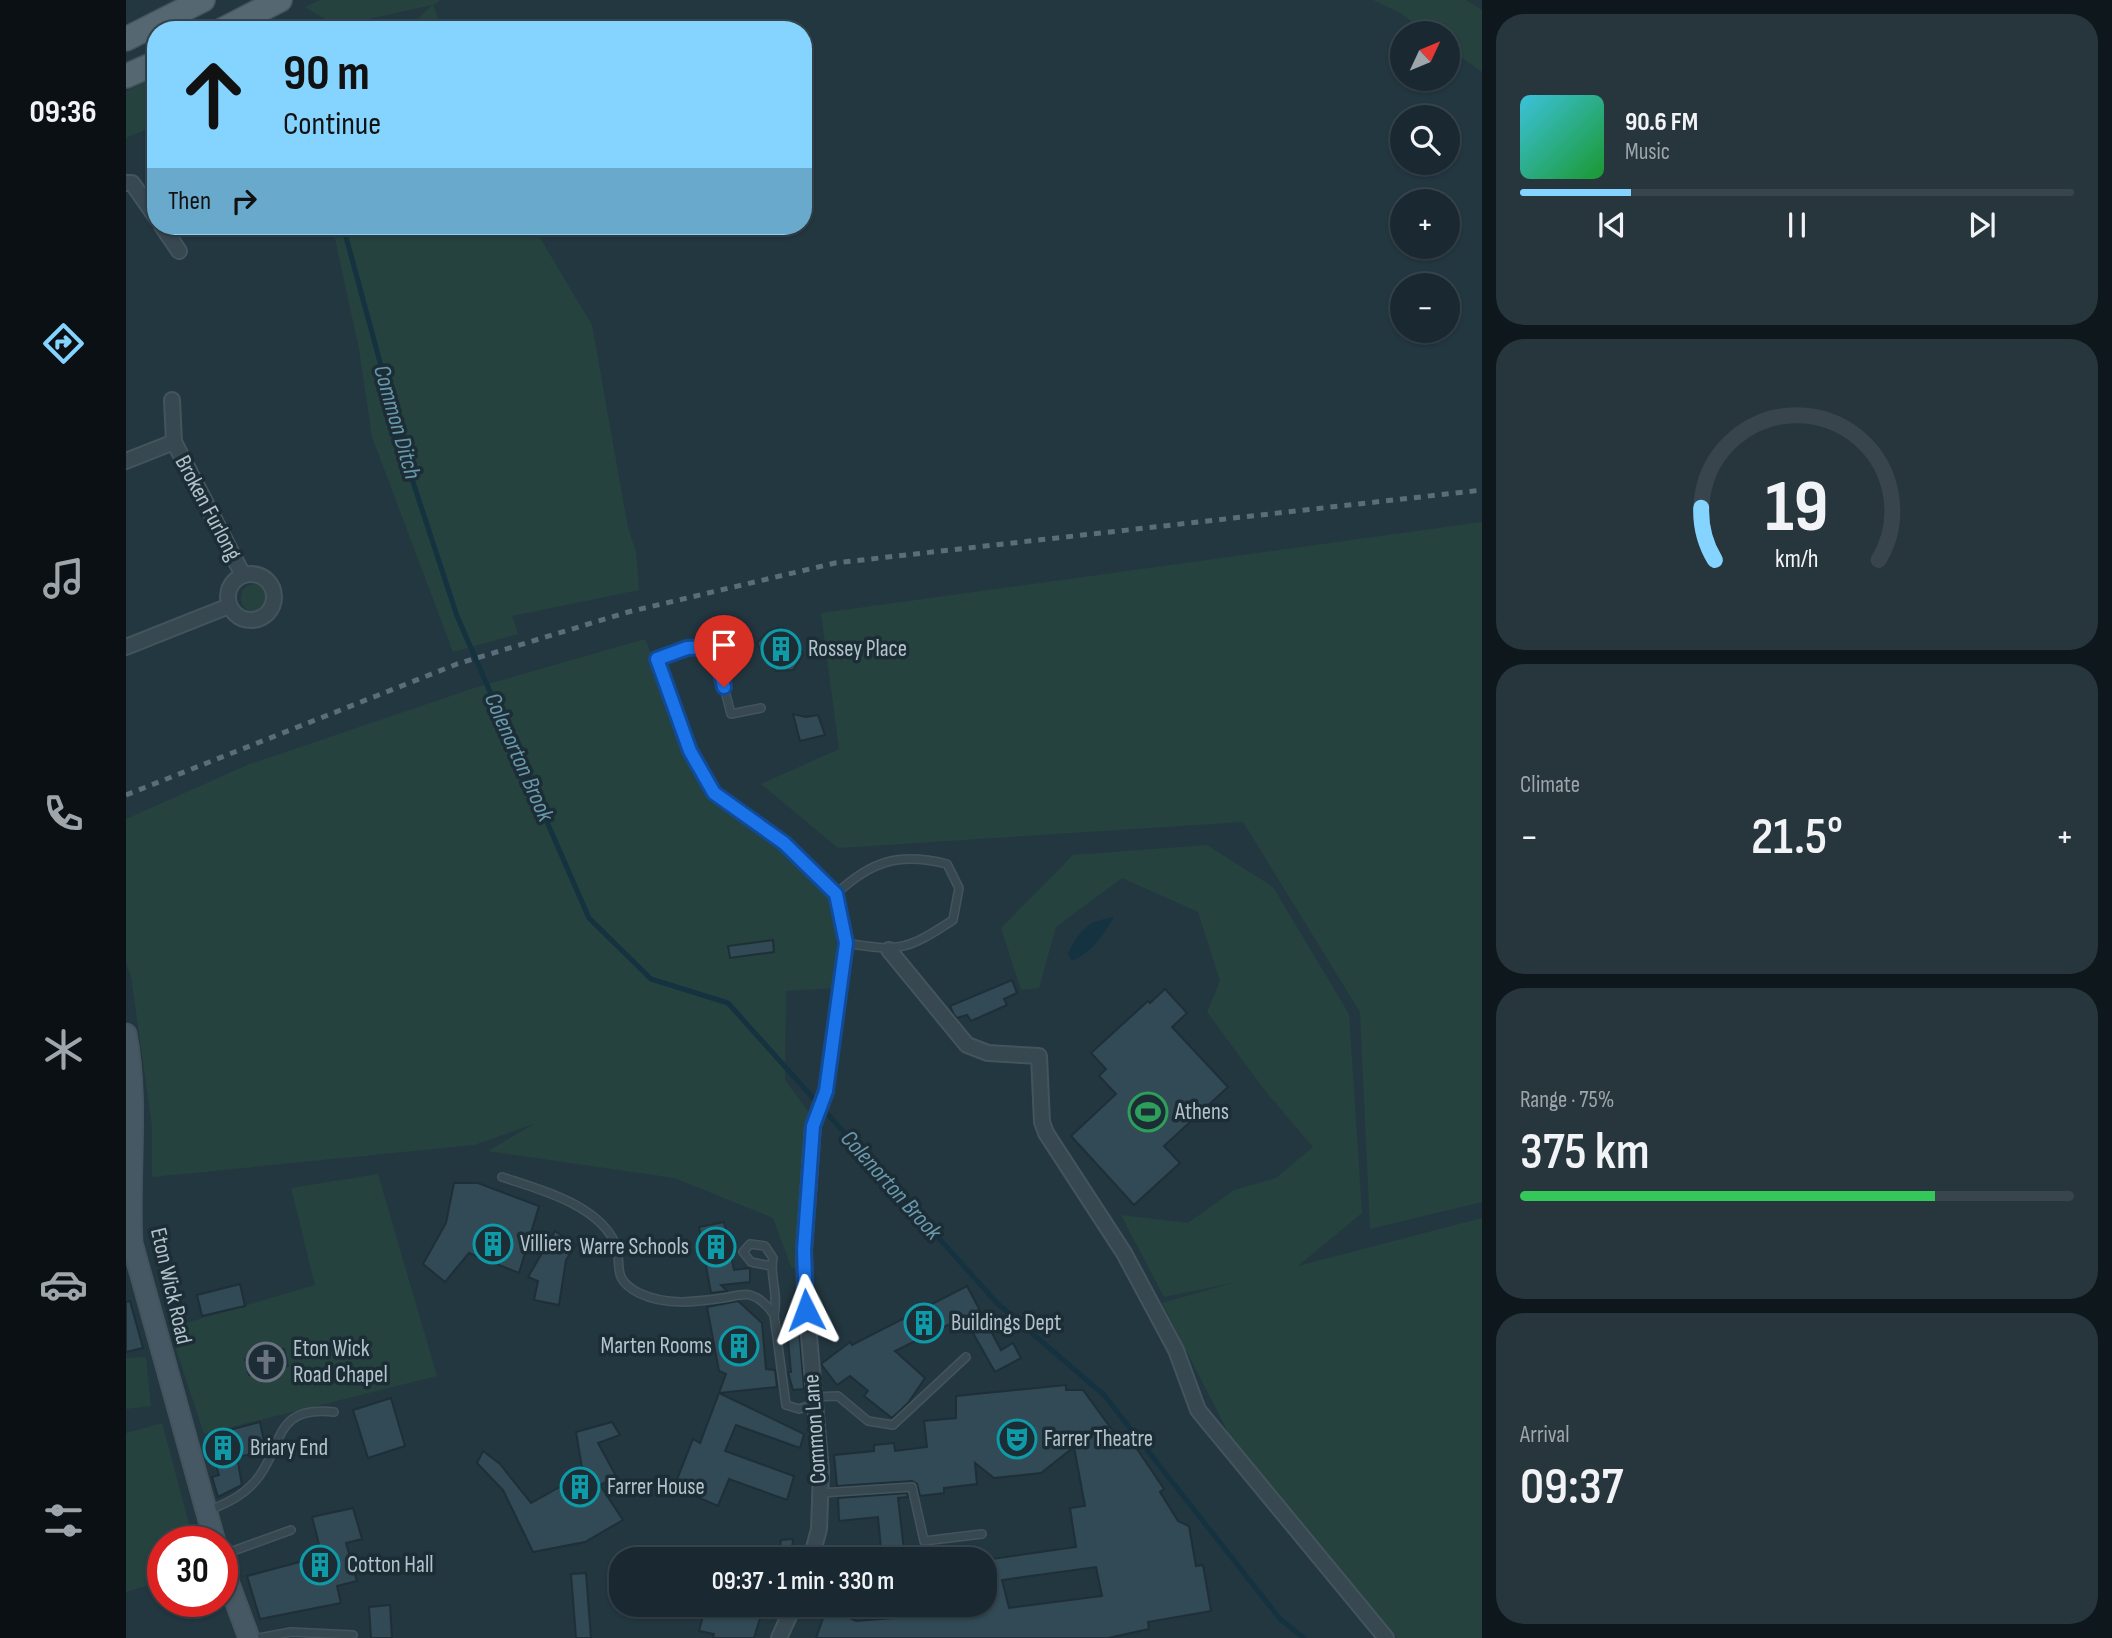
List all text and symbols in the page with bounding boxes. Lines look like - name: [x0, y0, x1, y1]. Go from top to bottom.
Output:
- north arrow: [1390, 21, 1460, 91]
- map controls: [1390, 21, 1460, 343]
- text: 90 m: [283, 45, 370, 104]
- icon: ahead: [168, 49, 259, 140]
- text: 09:36: [30, 93, 96, 132]
- text: Continue: [283, 105, 381, 144]
- button: search: [1390, 105, 1460, 175]
- text: 90.6 FM: [1625, 107, 1698, 138]
- text: Music: [1625, 138, 1670, 166]
- icon: right: [225, 182, 263, 220]
- text: Then: [168, 186, 211, 217]
- button: +: [1390, 189, 1460, 259]
- icon: previous: [1593, 206, 1631, 244]
- icon: pause: [1778, 206, 1816, 244]
- icon: next: [1963, 206, 2001, 244]
- button: −: [1390, 273, 1460, 343]
- icon: directions: [39, 319, 88, 368]
- water label: Common Ditch: [367, 362, 427, 482]
- street label: Broken Furlong: [169, 451, 247, 565]
- text: 19: [1765, 465, 1829, 553]
- text: km/h: [1775, 544, 1819, 575]
- icon: music: [39, 554, 88, 603]
- pin: [694, 615, 754, 687]
- icon: arrive: [705, 626, 743, 664]
- building icon: Rossey Place: [760, 628, 802, 670]
- place label: Rossey Place: [808, 635, 907, 663]
- water label: Colenorton Brook: [478, 688, 561, 827]
- text: Climate: [1520, 771, 1580, 799]
- icon: phone: [39, 789, 88, 838]
- text: 21.5°: [1751, 806, 1843, 869]
- text: −: [1520, 815, 1539, 860]
- text: +: [2055, 815, 2074, 860]
- icon: climate: [39, 1025, 88, 1074]
- text: Range · 75%: [1520, 1086, 1614, 1114]
- sports icon: Athens: [1127, 1091, 1169, 1133]
- place label: Athens: [1174, 1098, 1229, 1126]
- text: 375 km: [1520, 1121, 1650, 1184]
- water label: Colenorton Brook: [834, 1124, 948, 1247]
- building icon: Villiers: [472, 1223, 514, 1265]
- street label: Eton Wick Road: [144, 1225, 198, 1347]
- building icon: Warre Schools: [695, 1226, 737, 1268]
- place label: Villiers: [520, 1230, 572, 1258]
- place label: Warre Schools: [580, 1233, 689, 1261]
- icon: car: [39, 1260, 88, 1309]
- position arrow: [769, 1273, 843, 1347]
- building icon: Buildings Dept: [903, 1302, 945, 1344]
- place label: Buildings Dept: [951, 1309, 1061, 1337]
- building icon: Marten Rooms: [718, 1325, 760, 1367]
- place label: Marten Rooms: [601, 1332, 712, 1360]
- place label: Eton Wick Road Chapel: [293, 1335, 388, 1389]
- church icon: Eton Wick Road Chapel: [245, 1341, 287, 1383]
- street label: Common Lane: [797, 1373, 833, 1485]
- theatre icon: Farrer Theatre: [996, 1418, 1038, 1460]
- text: Arrival: [1520, 1421, 1569, 1449]
- place label: Farrer Theatre: [1044, 1425, 1153, 1453]
- building icon: Briary End: [202, 1427, 244, 1469]
- place label: Briary End: [250, 1434, 328, 1462]
- text: 09:37: [1520, 1456, 1623, 1519]
- building icon: Farrer House: [559, 1466, 601, 1508]
- place label: Farrer House: [607, 1473, 705, 1501]
- icon: filters: [39, 1496, 88, 1545]
- speed limit sign: 30: [147, 1526, 238, 1617]
- building icon: Cotton Hall: [299, 1544, 341, 1586]
- place label: Cotton Hall: [347, 1551, 433, 1579]
- text: 09:37 · 1 min · 330 m: [712, 1566, 894, 1597]

